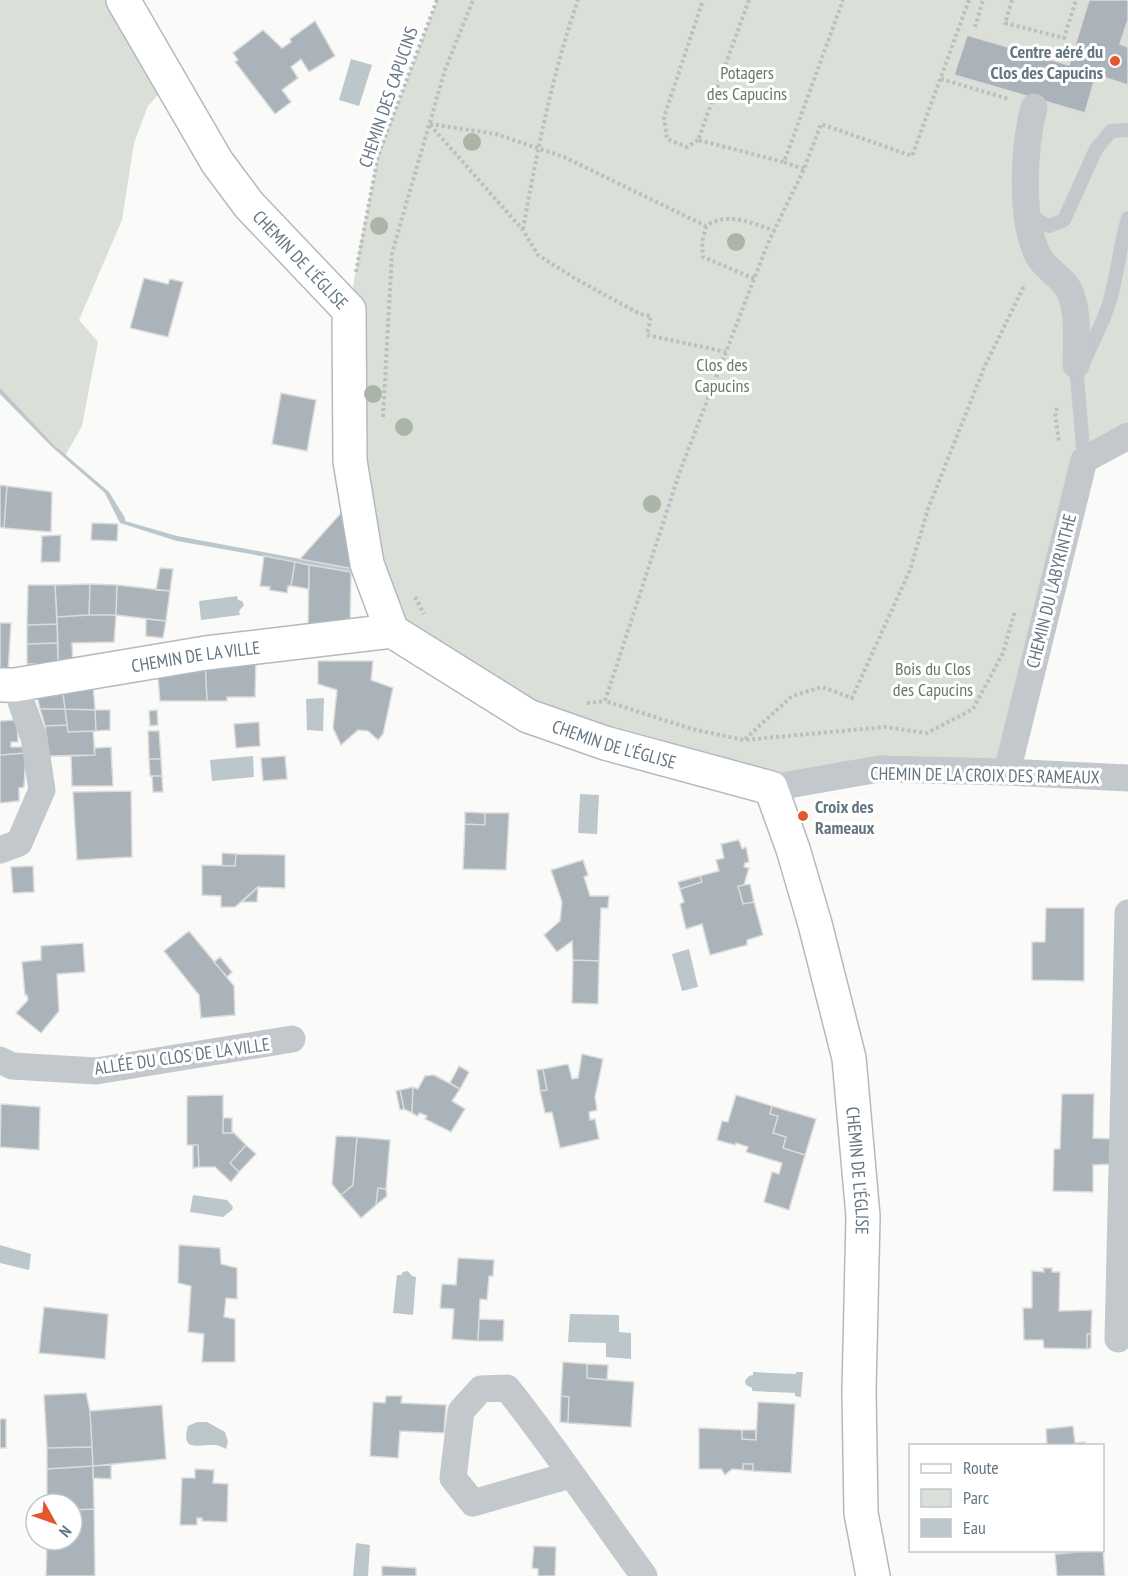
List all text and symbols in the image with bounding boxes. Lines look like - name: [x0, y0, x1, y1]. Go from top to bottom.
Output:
- street label: CHEMIN DES CAPUCINS: [353, 23, 423, 170]
- place label: Centre aéré du Clos des Capucins: [991, 40, 1103, 84]
- marker: Centre aéré du Clos des Capucins: [1108, 54, 1122, 68]
- park label: Potagers des Capucins: [707, 61, 787, 105]
- street label: CHEMIN DE L'ÉGLISE: [248, 205, 353, 314]
- park label: Clos des Capucins: [694, 353, 750, 397]
- street label: CHEMIN DU LABYRINTHE: [1021, 512, 1081, 670]
- street label: CHEMIN DE LA VILLE: [129, 635, 261, 677]
- park label: Bois du Clos des Capucins: [893, 657, 973, 701]
- street label: CHEMIN DE L'ÉGLISE: [549, 714, 679, 773]
- street label: CHEMIN DE LA CROIX DES RAMEAUX: [870, 761, 1100, 789]
- place label: Croix des Rameaux: [815, 795, 875, 839]
- marker: Croix des Rameaux: [796, 809, 810, 823]
- street label: ALLÉE DU CLOS DE LA VILLE: [93, 1032, 271, 1080]
- street label: CHEMIN DE L'ÉGLISE: [842, 1106, 875, 1235]
- legend: [909, 1444, 1104, 1552]
- text: Route: [963, 1456, 999, 1479]
- text: Parc: [963, 1486, 990, 1509]
- north arrow: [24, 1492, 84, 1552]
- text: Eau: [963, 1516, 986, 1539]
- text: N: [55, 1522, 76, 1541]

